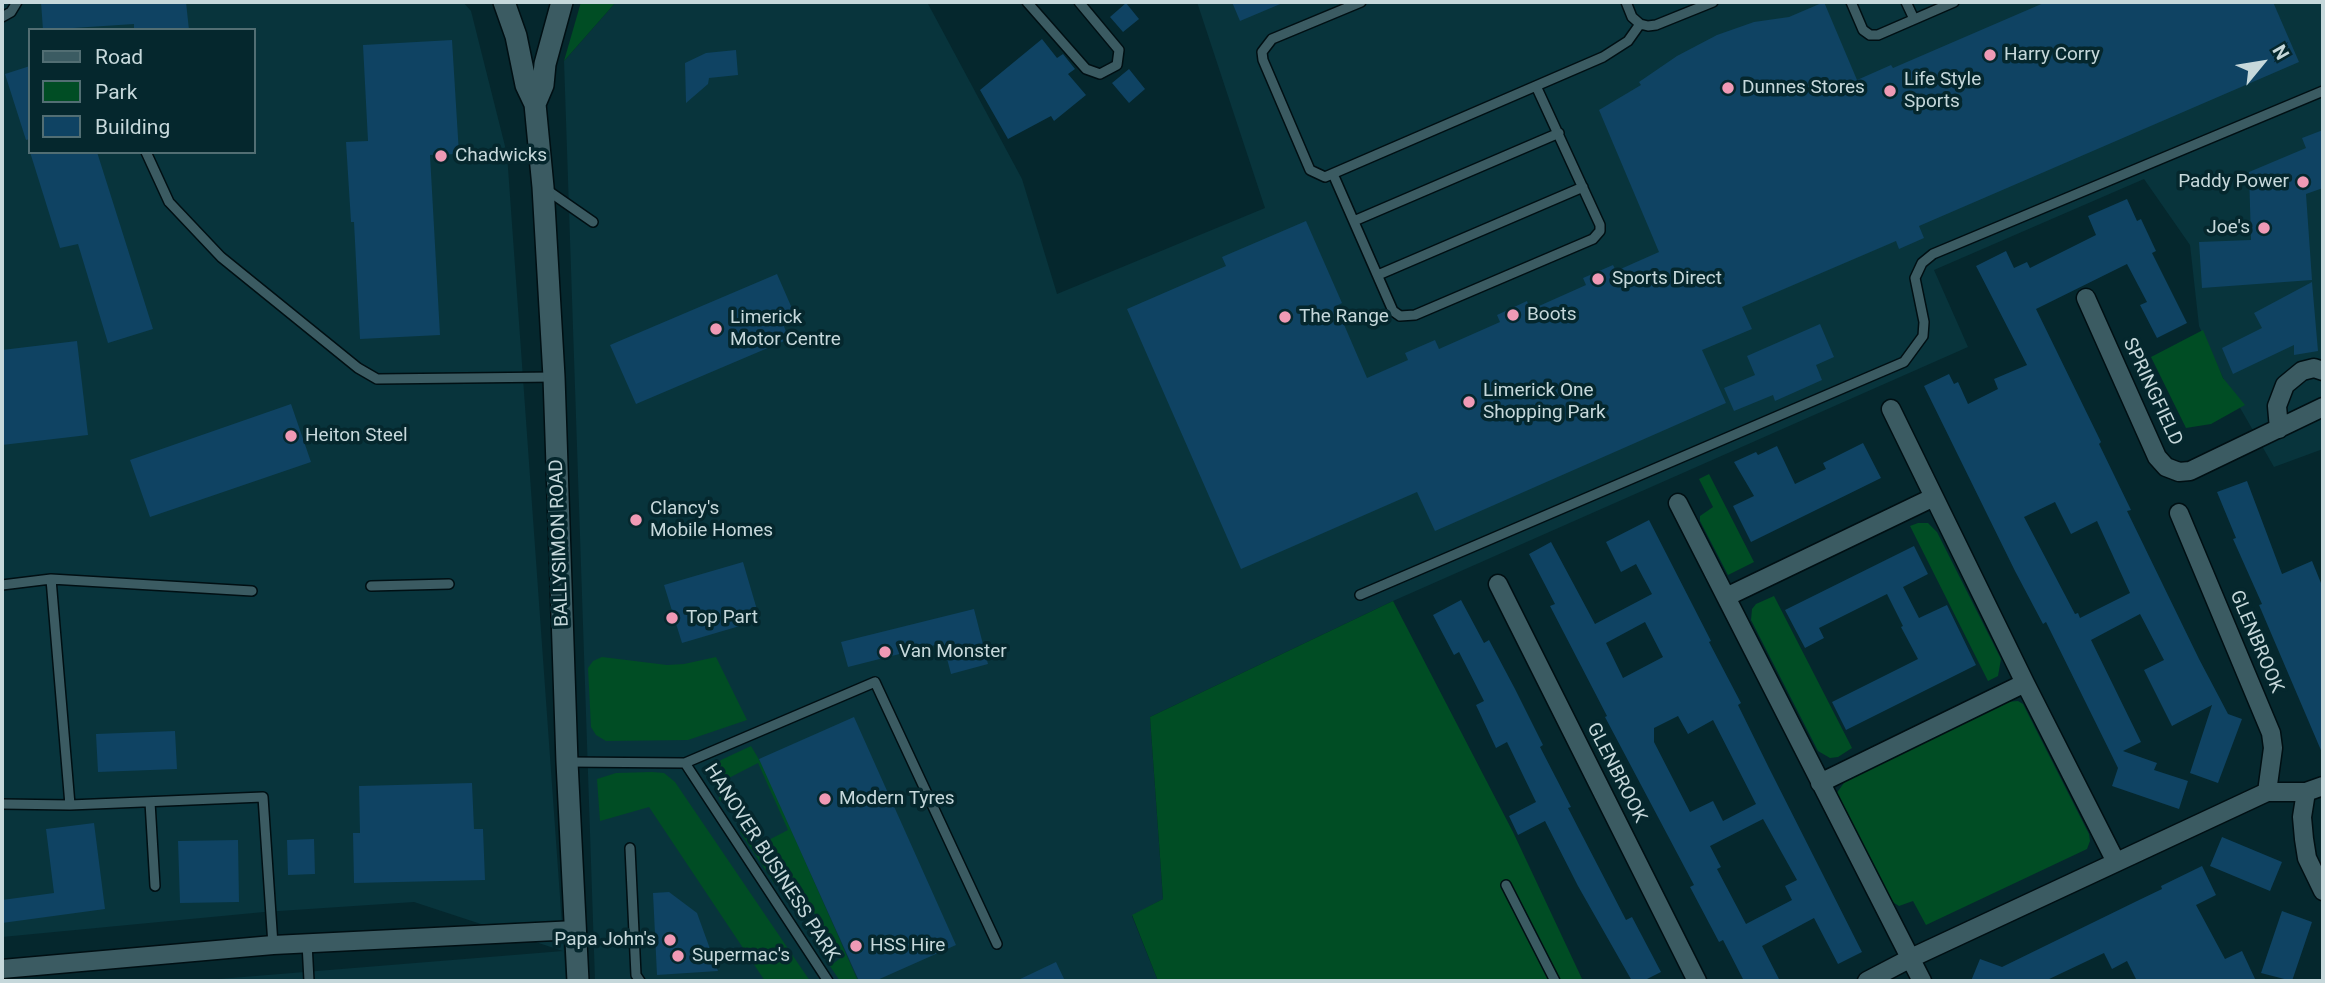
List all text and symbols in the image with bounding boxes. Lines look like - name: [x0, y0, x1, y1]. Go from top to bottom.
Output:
- legend: [28, 28, 256, 154]
- north arrow: [2227, 28, 2297, 98]
- text: N: [2267, 41, 2294, 64]
- place label: Harry Corry: [2004, 44, 2100, 66]
- text: Road: [95, 45, 143, 69]
- marker: Harry Corry: [1982, 47, 1998, 63]
- place label: Life Style Sports: [1904, 69, 1981, 113]
- place label: Dunnes Stores: [1742, 77, 1865, 99]
- text: Park: [95, 80, 137, 104]
- marker: Dunnes Stores: [1720, 80, 1736, 96]
- marker: Life Style Sports: [1882, 83, 1898, 99]
- text: Building: [95, 115, 170, 139]
- place label: Chadwicks: [455, 145, 547, 167]
- marker: Chadwicks: [433, 148, 449, 164]
- place label: Paddy Power: [2178, 171, 2289, 193]
- marker: Paddy Power: [2295, 174, 2311, 190]
- place label: Joe's: [2206, 217, 2250, 239]
- marker: Joe's: [2256, 220, 2272, 236]
- place label: Sports Direct: [1612, 268, 1722, 290]
- marker: Sports Direct: [1590, 271, 1606, 287]
- place label: Boots: [1527, 304, 1577, 326]
- place label: The Range: [1299, 306, 1389, 328]
- place label: Limerick Motor Centre: [730, 307, 841, 351]
- marker: Boots: [1505, 307, 1521, 323]
- marker: The Range: [1277, 309, 1293, 325]
- marker: Limerick Motor Centre: [708, 321, 724, 337]
- street label: SPRINGFIELD: [2117, 335, 2187, 449]
- place label: Limerick One Shopping Park: [1483, 380, 1606, 424]
- marker: Limerick One Shopping Park: [1461, 394, 1477, 410]
- place label: Heiton Steel: [305, 425, 408, 447]
- marker: Heiton Steel: [283, 428, 299, 444]
- street label: BALLYSIMON ROAD: [546, 459, 574, 627]
- place label: Clancy's Mobile Homes: [650, 498, 773, 542]
- marker: Clancy's Mobile Homes: [628, 512, 644, 528]
- street label: GLENBROOK: [2224, 587, 2288, 697]
- place label: Top Part: [686, 607, 758, 629]
- marker: Top Part: [664, 610, 680, 626]
- place label: Van Monster: [899, 641, 1007, 663]
- marker: Van Monster: [877, 644, 893, 660]
- street label: GLENBROOK: [1581, 719, 1651, 827]
- street label: HANOVER BUSINESS PARK: [699, 760, 843, 966]
- place label: Modern Tyres: [839, 788, 955, 810]
- marker: Modern Tyres: [817, 791, 833, 807]
- place label: Papa John's: [554, 929, 656, 951]
- marker: Papa John's: [662, 932, 678, 948]
- place label: HSS Hire: [870, 935, 945, 957]
- marker: HSS Hire: [848, 938, 864, 954]
- place label: Supermac's: [692, 945, 790, 967]
- marker: Supermac's: [670, 948, 686, 964]

